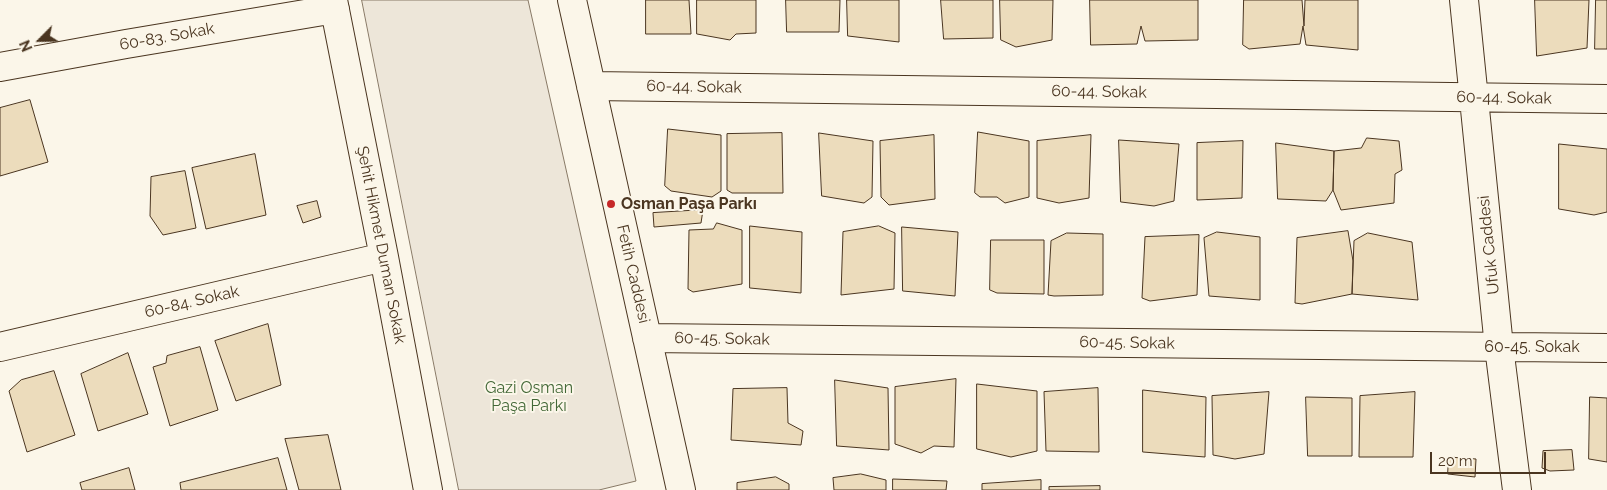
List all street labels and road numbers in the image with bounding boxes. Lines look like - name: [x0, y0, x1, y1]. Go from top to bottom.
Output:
- street label: 60-83. Sokak: [118, 19, 216, 55]
- street label: 60-44. Sokak: [646, 77, 742, 97]
- street label: 60-44. Sokak: [1051, 82, 1147, 102]
- street label: 60-44. Sokak: [1456, 88, 1552, 108]
- street label: Şehit Hikmet Duman Sokak: [352, 144, 410, 346]
- street label: Ufuk Caddesi: [1474, 194, 1504, 296]
- street label: Fetih Caddesi: [612, 223, 654, 325]
- street label: 60-84. Sokak: [143, 282, 241, 322]
- street label: 60-45. Sokak: [674, 329, 770, 349]
- street label: 60-45. Sokak: [1079, 333, 1175, 353]
- street label: 60-45. Sokak: [1484, 337, 1580, 357]

